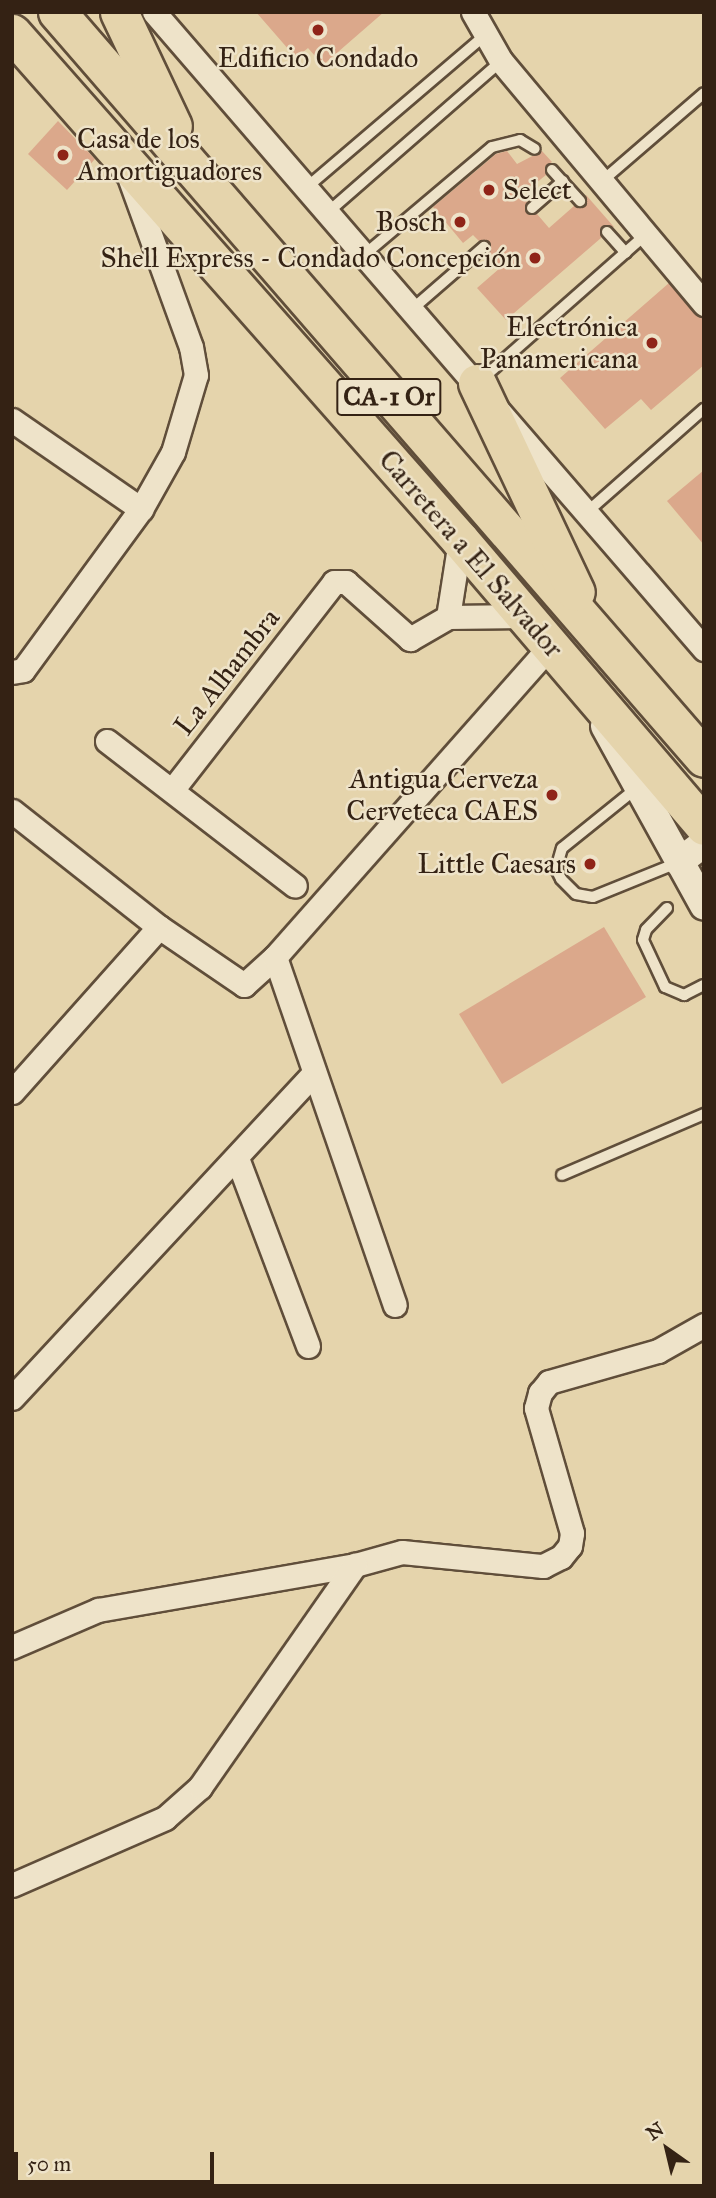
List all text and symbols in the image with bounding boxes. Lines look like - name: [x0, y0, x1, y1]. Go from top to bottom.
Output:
- marker: Edificio Condado: [310, 22, 326, 38]
- place label: Edificio Condado: [218, 41, 418, 75]
- place label: Casa de los Amortiguadores: [77, 122, 262, 188]
- marker: Casa de los Amortiguadores: [55, 147, 71, 163]
- place label: Select: [503, 173, 572, 207]
- marker: Select: [481, 182, 497, 198]
- place label: Bosch: [376, 205, 446, 239]
- marker: Bosch: [452, 214, 468, 230]
- place label: Shell Express - Condado Concepción: [100, 241, 521, 275]
- marker: Shell Express - Condado Concepción: [527, 250, 543, 266]
- place label: Electrónica Panamericana: [480, 310, 638, 376]
- marker: Electrónica Panamericana: [644, 335, 660, 351]
- road number: CA-1 Or: [335, 374, 443, 420]
- street label: Carretera a El Salvador: [372, 443, 570, 665]
- street label: La Alhambra: [167, 602, 287, 742]
- place label: Antigua Cerveza Cerveteca CAES: [346, 762, 538, 828]
- marker: Antigua Cerveza Cerveteca CAES: [544, 787, 560, 803]
- place label: Little Caesars: [417, 847, 576, 881]
- marker: Little Caesars: [582, 856, 598, 872]
- north arrow: [632, 2114, 702, 2184]
- text: N: [642, 2117, 668, 2145]
- scale bar: [18, 2138, 217, 2182]
- text: 50 m: [27, 2151, 71, 2177]

